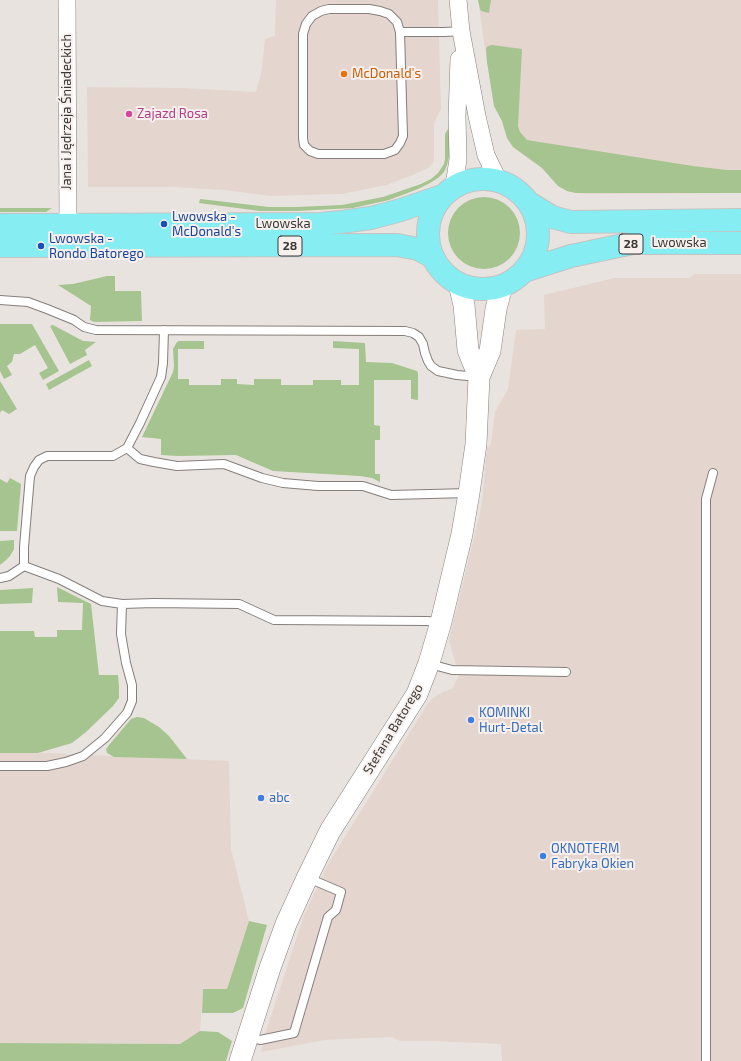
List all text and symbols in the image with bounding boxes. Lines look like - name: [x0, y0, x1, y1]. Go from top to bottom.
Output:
- street label: Jana i Jędrzeja Śniadeckich: [59, 34, 75, 190]
- place label: McDonald's: [352, 66, 421, 82]
- marker: McDonald's: [339, 69, 349, 79]
- place label: Zajazd Rosa: [137, 106, 208, 122]
- marker: Zajazd Rosa: [124, 109, 134, 119]
- place label: Lwowska - McDonald's: [172, 209, 241, 240]
- street label: Lwowska: [255, 216, 311, 232]
- marker: Lwowska - McDonald's: [159, 219, 169, 229]
- place label: Lwowska - Rondo Batorego: [49, 231, 144, 262]
- road number: 28: [619, 234, 643, 254]
- street label: Lwowska: [651, 235, 707, 251]
- road number: 28: [278, 236, 302, 256]
- marker: Lwowska - Rondo Batorego: [36, 241, 46, 251]
- street label: Stefana Batorego: [360, 681, 426, 777]
- place label: KOMINKI Hurt-Detal: [479, 705, 543, 736]
- marker: KOMINKI Hurt-Detal: [466, 715, 476, 725]
- place label: abc: [269, 790, 290, 806]
- marker: abc: [256, 793, 266, 803]
- place label: OKNOTERM Fabryka Okien: [551, 841, 634, 872]
- marker: OKNOTERM Fabryka Okien: [538, 851, 548, 861]

